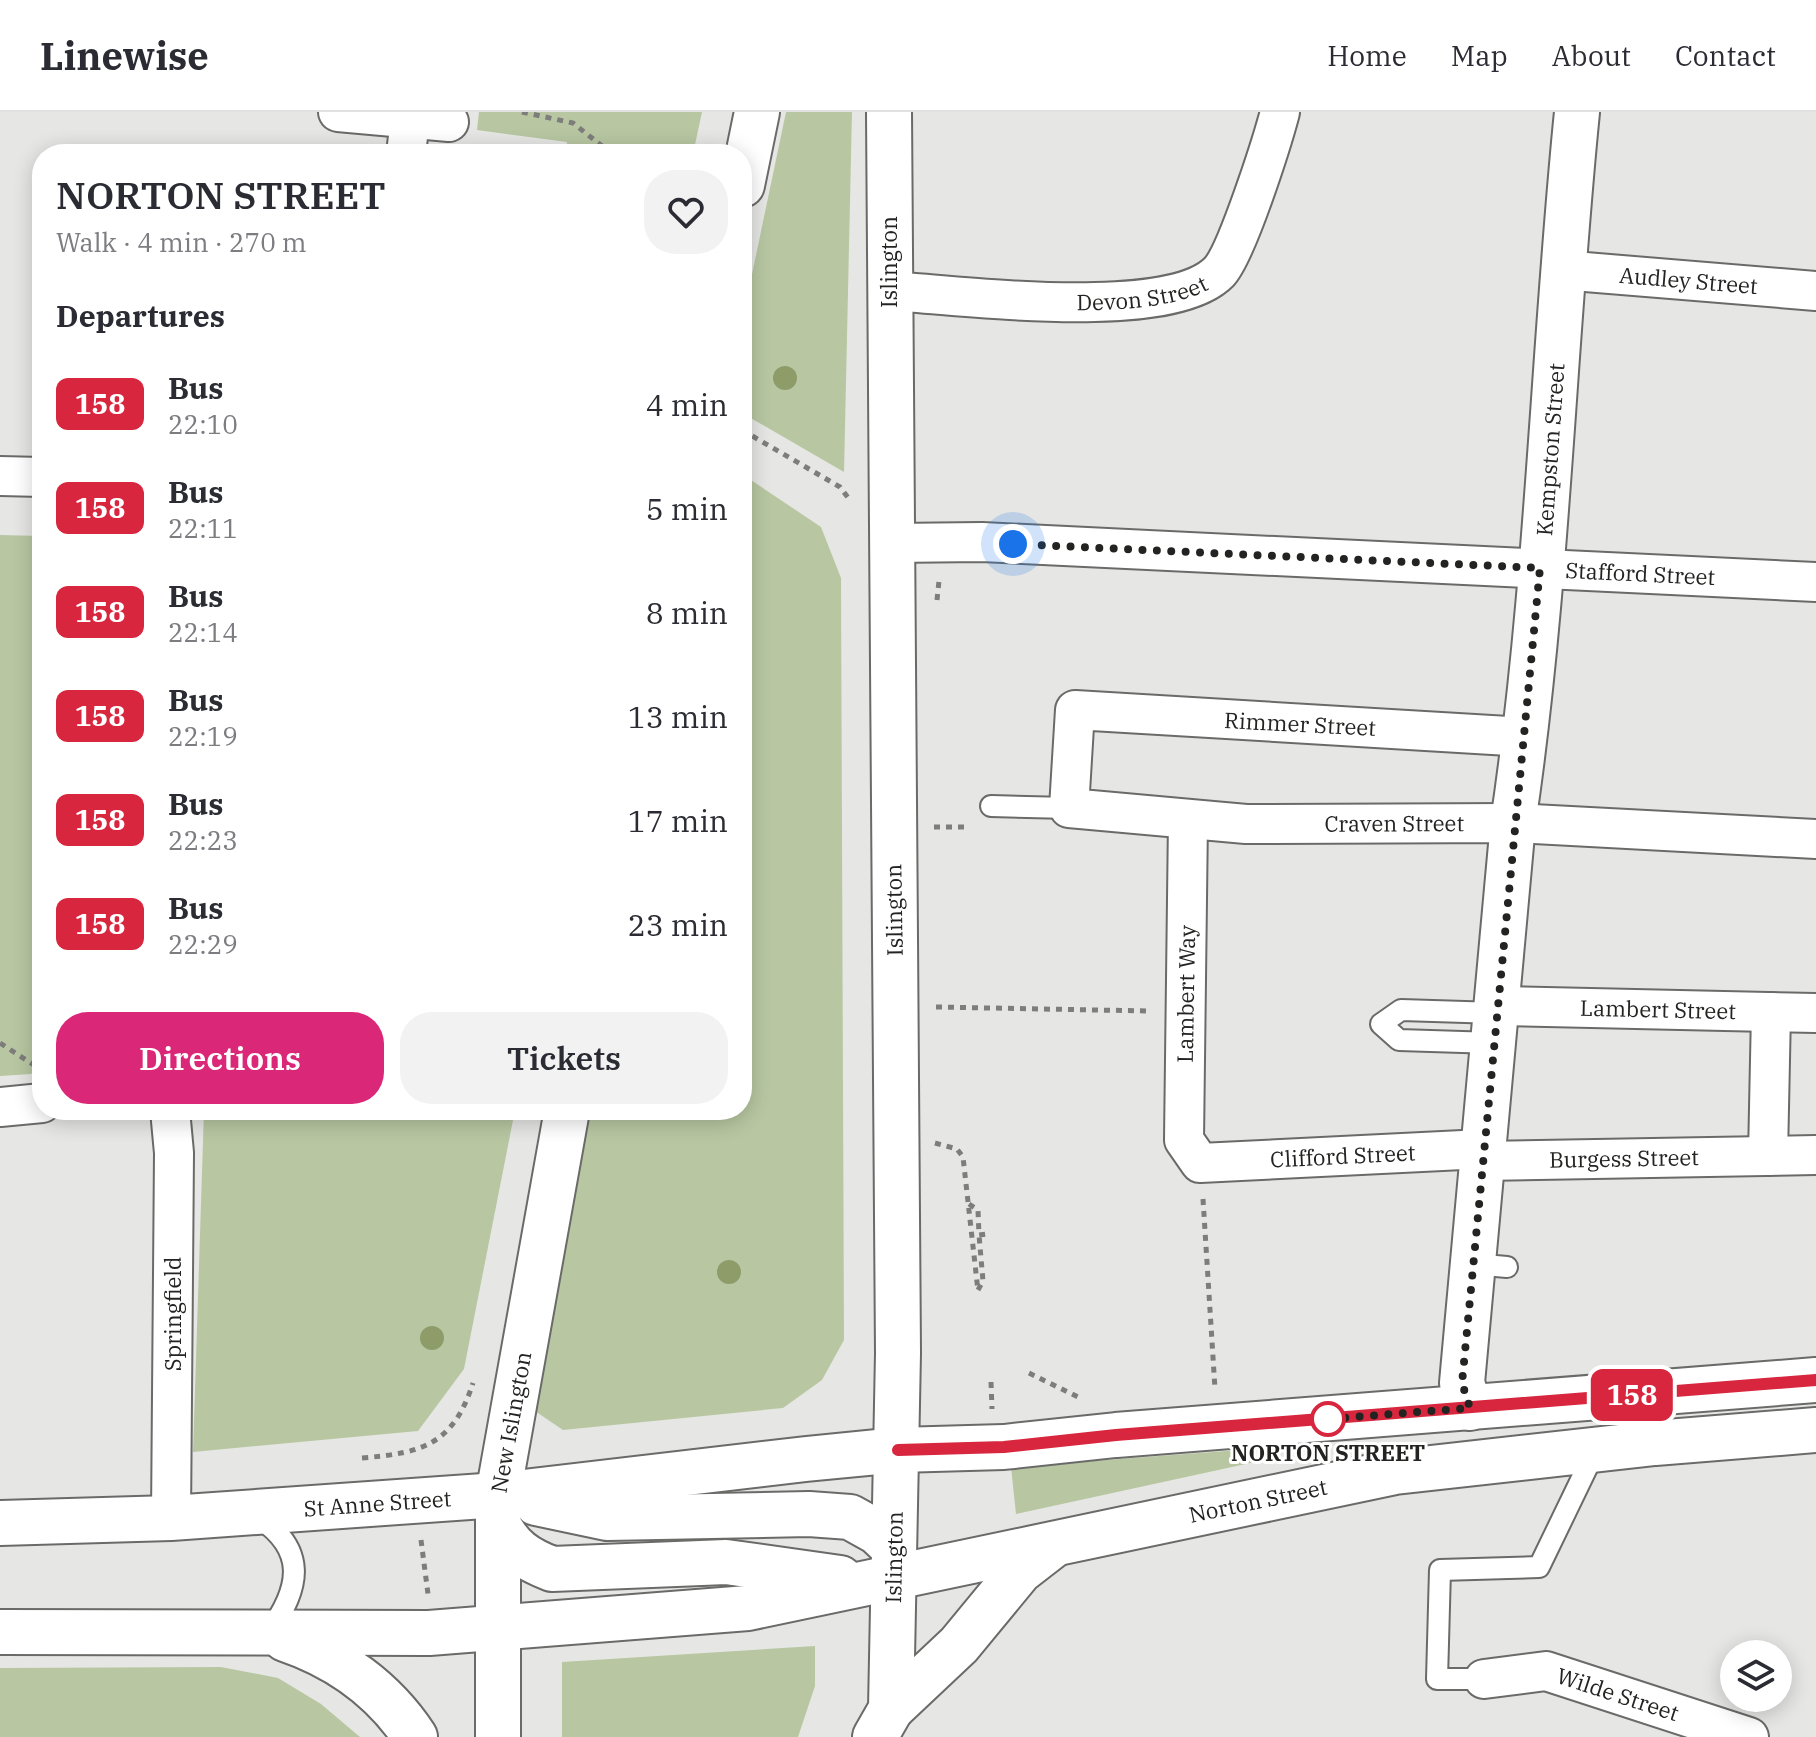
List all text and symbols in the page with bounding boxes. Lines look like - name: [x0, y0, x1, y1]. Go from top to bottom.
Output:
- text: Linewise: [40, 31, 209, 80]
- text: Home: [1327, 37, 1407, 74]
- text: Map: [1451, 37, 1508, 74]
- text: About: [1552, 37, 1631, 74]
- text: Contact: [1675, 37, 1776, 74]
- text: NORTON STREET: [56, 170, 386, 219]
- button: heart: [644, 170, 728, 254]
- street label: Islington: [874, 216, 903, 308]
- text: Walk · 4 min · 270 m: [56, 225, 307, 259]
- street label: Audley Street: [1618, 260, 1759, 300]
- street label: Devon Street: [1076, 268, 1213, 316]
- text: Departures: [56, 296, 225, 335]
- street label: Kempston Street: [1529, 362, 1571, 537]
- text: Bus: [168, 368, 223, 407]
- text: 158: [75, 385, 125, 422]
- text: 4 min: [646, 385, 728, 424]
- text: 22:10: [168, 407, 238, 441]
- text: Bus: [168, 472, 223, 511]
- text: 158: [75, 489, 125, 526]
- text: 5 min: [646, 489, 728, 528]
- text: 22:11: [168, 511, 238, 545]
- your location: [993, 524, 1033, 564]
- street label: Stafford Street: [1565, 555, 1716, 591]
- text: Bus: [168, 576, 223, 615]
- text: 158: [75, 593, 125, 630]
- text: 8 min: [646, 593, 728, 632]
- text: 22:14: [168, 615, 238, 649]
- text: Bus: [168, 680, 223, 719]
- text: 158: [75, 697, 125, 734]
- text: 13 min: [628, 697, 728, 736]
- street label: Rimmer Street: [1223, 705, 1377, 742]
- text: 22:19: [168, 719, 238, 753]
- text: Bus: [168, 784, 223, 823]
- text: 158: [75, 801, 125, 838]
- text: 17 min: [628, 801, 728, 840]
- street label: Craven Street: [1324, 808, 1464, 838]
- text: 22:23: [168, 823, 238, 857]
- street label: Islington: [878, 864, 909, 956]
- text: Bus: [168, 888, 223, 927]
- text: 158: [75, 905, 125, 942]
- text: 23 min: [628, 905, 728, 944]
- street label: Lambert Way: [1170, 925, 1201, 1063]
- text: 22:29: [168, 927, 238, 961]
- street label: Lambert Street: [1580, 993, 1736, 1025]
- button: Directions: [56, 1012, 384, 1104]
- button: Tickets: [400, 1012, 728, 1104]
- street label: Clifford Street: [1269, 1137, 1416, 1174]
- street label: Burgess Street: [1549, 1142, 1699, 1174]
- street label: Springfield: [158, 1257, 187, 1371]
- street label: New Islington: [484, 1349, 537, 1495]
- line badge: 158: [1586, 1369, 1678, 1421]
- text: 158: [1607, 1376, 1657, 1413]
- marker: NORTON STREET: [1311, 1402, 1345, 1436]
- place label: NORTON STREET: [1231, 1438, 1425, 1467]
- street label: Norton Street: [1186, 1472, 1330, 1529]
- street label: St Anne Street: [303, 1483, 452, 1523]
- street label: Islington: [878, 1511, 909, 1604]
- map controls: [1720, 1640, 1792, 1712]
- button: layers: [1720, 1640, 1792, 1712]
- street label: Wilde Street: [1553, 1660, 1683, 1727]

